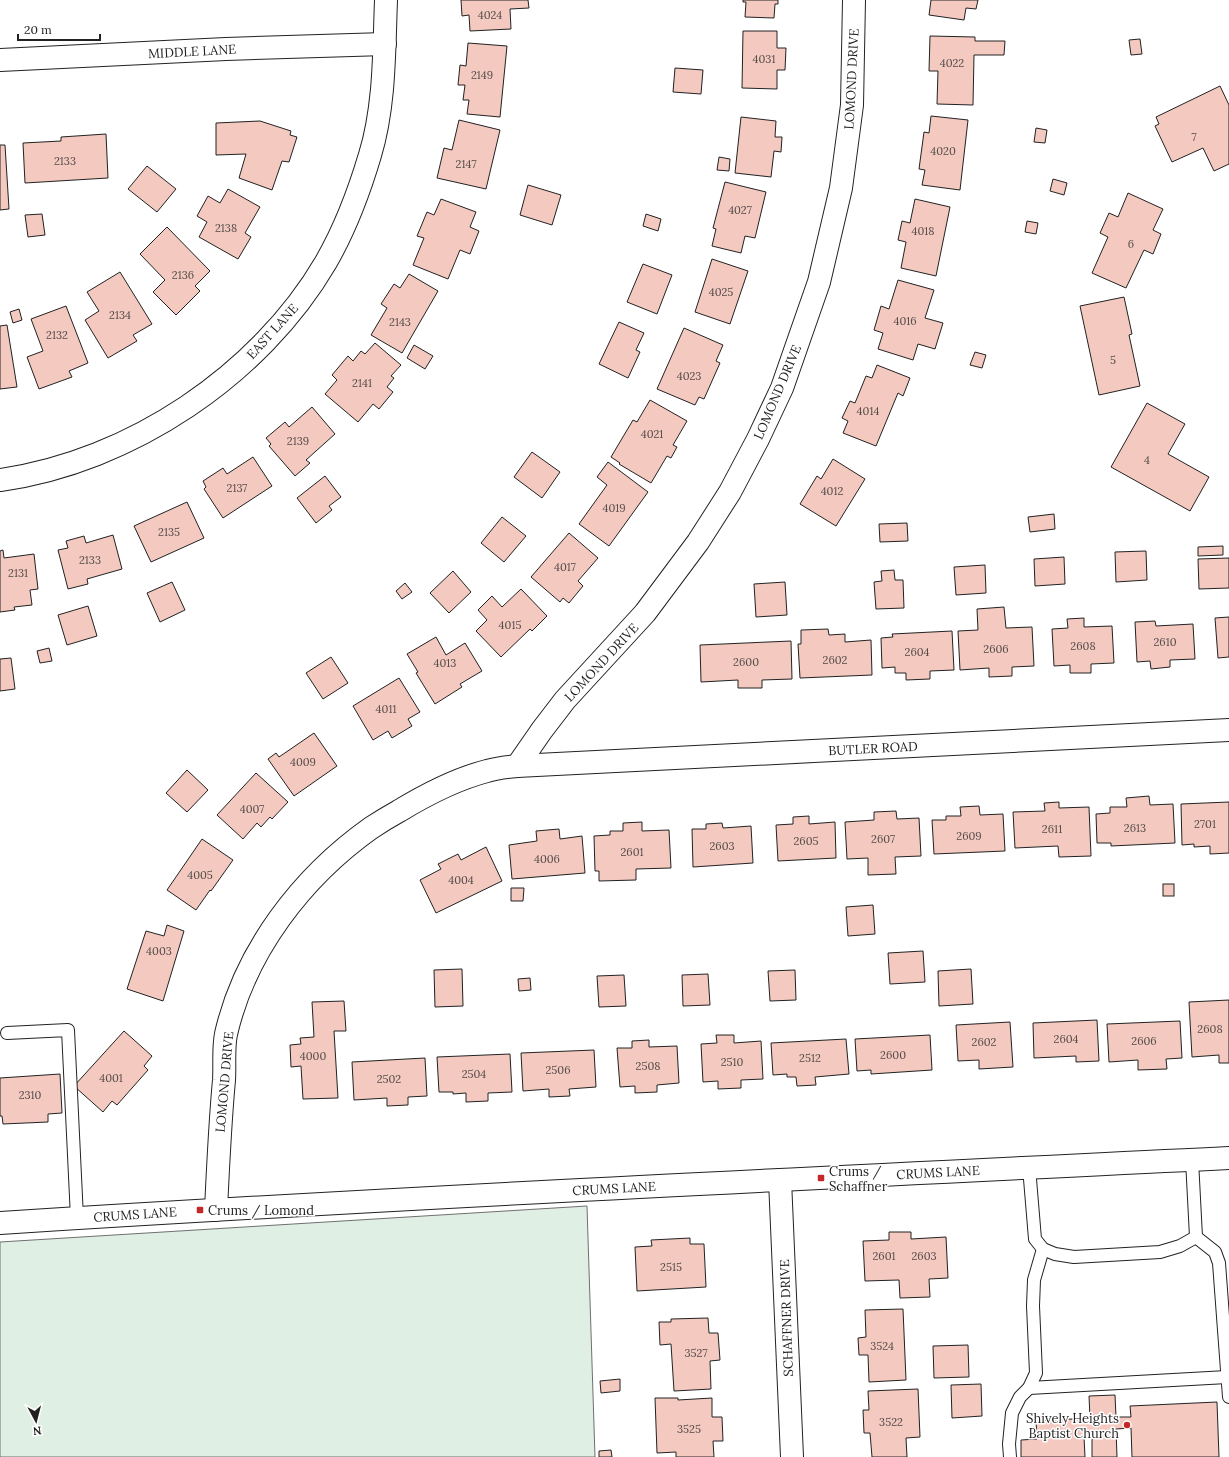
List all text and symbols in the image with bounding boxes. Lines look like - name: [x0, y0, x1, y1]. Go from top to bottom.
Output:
- house number: 4024: [478, 8, 502, 22]
- scale bar: [18, 16, 100, 42]
- text: 20 m: [24, 22, 52, 37]
- street label: LOMOND DRIVE: [840, 28, 863, 130]
- street label: MIDDLE LANE: [147, 41, 237, 62]
- house number: 4031: [753, 52, 775, 66]
- house number: 4022: [940, 56, 964, 70]
- house number: 2149: [471, 68, 493, 82]
- house number: 7: [1191, 130, 1197, 144]
- house number: 4020: [930, 144, 956, 158]
- house number: 2133: [54, 154, 76, 168]
- house number: 2147: [456, 157, 476, 171]
- house number: 4027: [728, 203, 752, 217]
- house number: 2138: [215, 221, 237, 235]
- house number: 4018: [912, 224, 934, 238]
- house number: 6: [1128, 237, 1134, 251]
- house number: 2136: [172, 268, 194, 282]
- house number: 4025: [709, 285, 733, 299]
- street label: EAST LANE: [243, 300, 302, 363]
- house number: 2134: [109, 308, 131, 322]
- house number: 4016: [893, 314, 917, 328]
- house number: 2143: [389, 315, 411, 329]
- house number: 2132: [46, 328, 68, 342]
- street label: LOMOND DRIVE: [750, 342, 805, 442]
- house number: 5: [1110, 353, 1116, 367]
- house number: 4023: [677, 369, 701, 383]
- house number: 2141: [352, 376, 372, 390]
- house number: 4014: [857, 404, 879, 418]
- house number: 4021: [641, 427, 663, 441]
- house number: 2139: [287, 434, 309, 448]
- house number: 4: [1144, 453, 1150, 467]
- house number: 2137: [227, 481, 247, 495]
- house number: 4012: [821, 484, 843, 498]
- house number: 4019: [602, 501, 626, 515]
- house number: 2135: [158, 525, 180, 539]
- house number: 2133: [79, 553, 101, 567]
- house number: 4017: [554, 560, 576, 574]
- house number: 2131: [8, 566, 28, 580]
- house number: 4015: [499, 618, 521, 632]
- street label: LOMOND DRIVE: [561, 620, 642, 705]
- house number: 2610: [1153, 635, 1177, 649]
- house number: 2608: [1070, 639, 1096, 653]
- house number: 2606: [983, 642, 1009, 656]
- house number: 2604: [904, 645, 930, 659]
- house number: 2602: [823, 653, 848, 667]
- house number: 2600: [733, 655, 759, 669]
- house number: 4013: [434, 656, 456, 670]
- house number: 4011: [376, 702, 396, 716]
- street label: BUTLER ROAD: [828, 738, 918, 759]
- house number: 4009: [290, 755, 316, 769]
- house number: 4007: [240, 802, 264, 816]
- house number: 2701: [1194, 817, 1216, 831]
- house number: 2613: [1124, 821, 1146, 835]
- house number: 2611: [1042, 822, 1062, 836]
- house number: 2609: [956, 829, 982, 843]
- house number: 2607: [871, 832, 895, 846]
- house number: 2605: [793, 834, 819, 848]
- house number: 2603: [709, 839, 735, 853]
- house number: 2601: [620, 845, 644, 859]
- house number: 4006: [534, 852, 560, 866]
- house number: 4005: [187, 868, 213, 882]
- house number: 4004: [448, 873, 474, 887]
- house number: 4003: [146, 944, 172, 958]
- house number: 2608: [1197, 1022, 1223, 1036]
- street label: LOMOND DRIVE: [212, 1031, 237, 1133]
- house number: 2604: [1053, 1032, 1079, 1046]
- house number: 2606: [1131, 1034, 1157, 1048]
- house number: 2602: [972, 1035, 997, 1049]
- house number: 2600: [880, 1048, 906, 1062]
- house number: 4000: [300, 1049, 326, 1063]
- house number: 2512: [799, 1051, 821, 1065]
- house number: 2510: [721, 1055, 744, 1069]
- house number: 2508: [636, 1059, 660, 1073]
- house number: 2506: [545, 1063, 571, 1077]
- house number: 2504: [462, 1067, 486, 1081]
- house number: 4001: [99, 1071, 123, 1085]
- house number: 2502: [377, 1072, 401, 1086]
- house number: 2310: [19, 1088, 42, 1102]
- street label: CRUMS LANE: [896, 1162, 980, 1183]
- place label: Crums / Schaffner: [829, 1163, 888, 1195]
- marker: Crums / Schaffner: [816, 1173, 826, 1183]
- street label: CRUMS LANE: [572, 1178, 656, 1199]
- place label: Crums / Lomond: [208, 1202, 314, 1219]
- street label: CRUMS LANE: [93, 1203, 177, 1226]
- marker: Crums / Lomond: [195, 1205, 205, 1215]
- house number: 2601: [872, 1249, 896, 1263]
- house number: 2603: [911, 1249, 937, 1263]
- street label: SCHAFFNER DRIVE: [776, 1259, 797, 1377]
- house number: 2515: [660, 1260, 682, 1274]
- house number: 3524: [870, 1339, 894, 1353]
- house number: 3527: [684, 1346, 708, 1360]
- north arrow: [16, 1401, 56, 1441]
- place label: Shively Heights Baptist Church: [1026, 1410, 1119, 1442]
- house number: 3522: [879, 1415, 903, 1429]
- marker: Shively Heights Baptist Church: [1122, 1420, 1132, 1430]
- house number: 3525: [677, 1422, 701, 1436]
- text: N: [32, 1423, 42, 1438]

